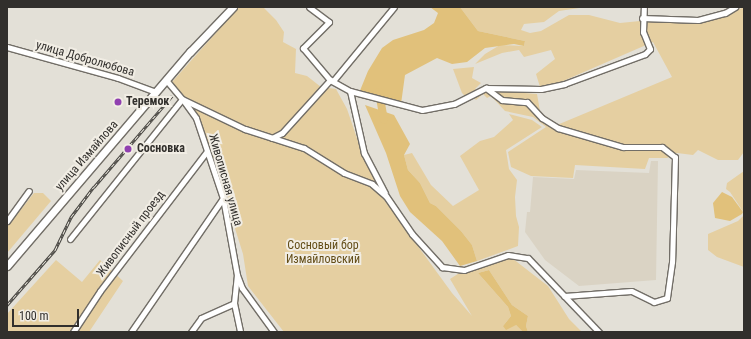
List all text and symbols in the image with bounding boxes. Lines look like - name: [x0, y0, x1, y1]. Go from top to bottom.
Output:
- street label: улица Добролюбова: [34, 38, 136, 80]
- place label: Теремок: [126, 95, 169, 109]
- marker: Теремок: [113, 97, 123, 107]
- street label: улица Измайлова: [53, 118, 121, 194]
- street label: Живописная улица: [205, 132, 245, 228]
- place label: Сосновка: [137, 142, 185, 156]
- marker: Сосновка: [122, 143, 134, 155]
- street label: Живописный проезд: [94, 188, 168, 280]
- park label: Сосновый бор Измайловский: [286, 239, 360, 267]
- scale bar: [14, 301, 81, 327]
- text: 100 m: [19, 309, 49, 323]

